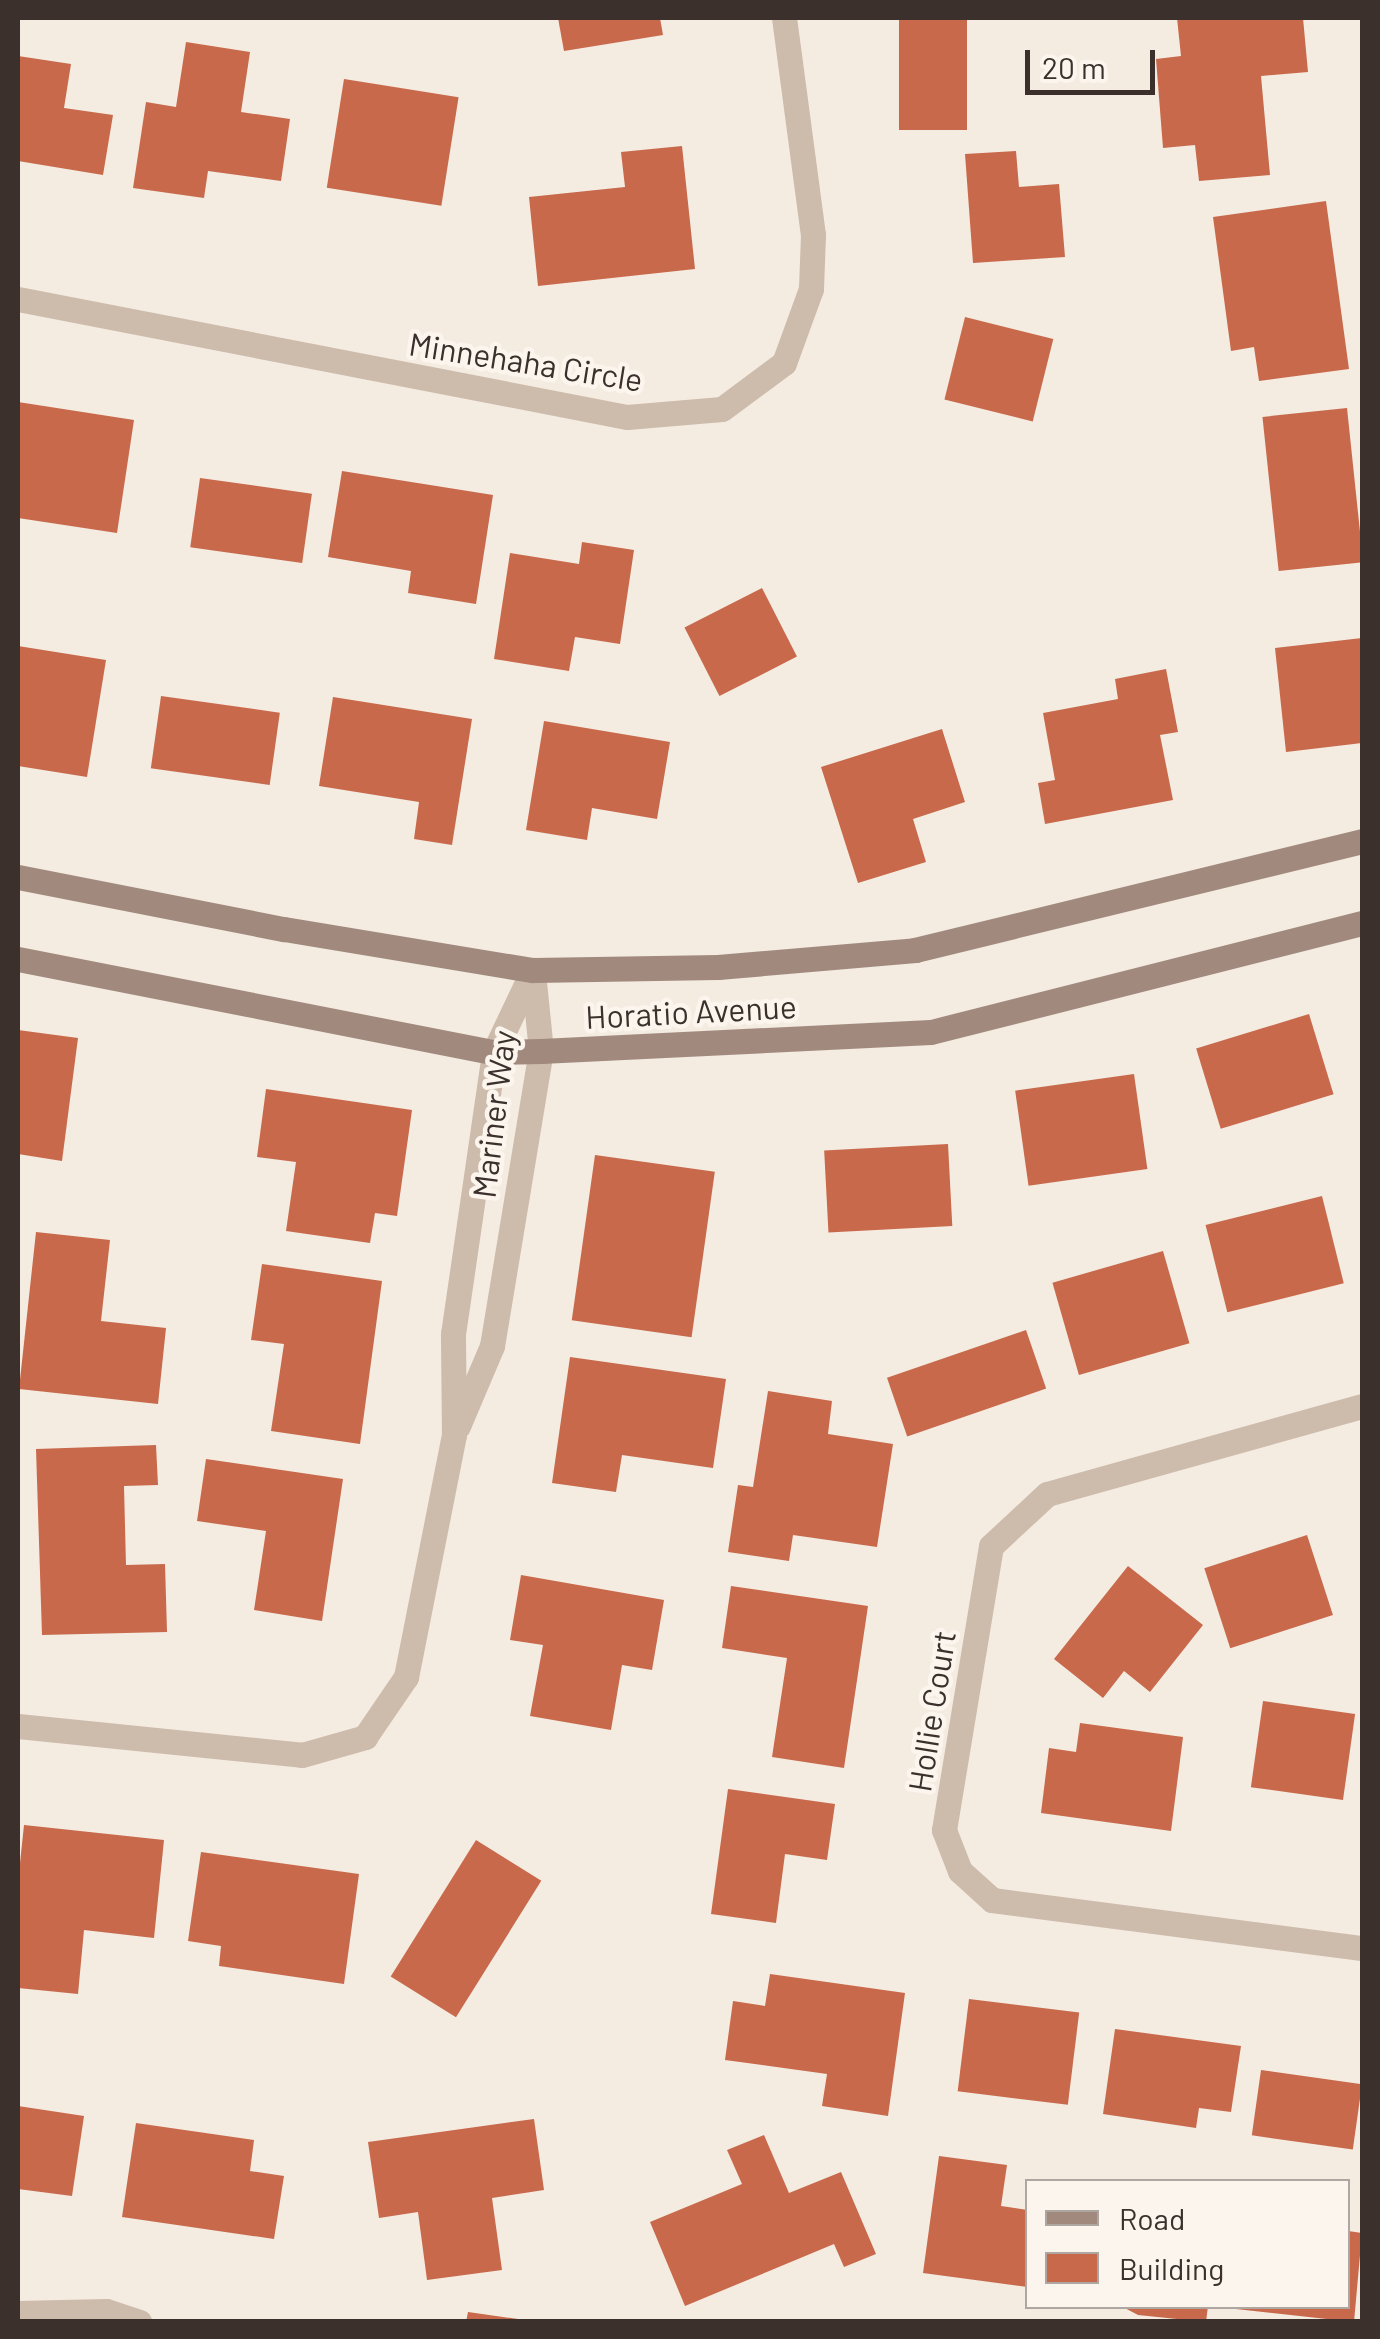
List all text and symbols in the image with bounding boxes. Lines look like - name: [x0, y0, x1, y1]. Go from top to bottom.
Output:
- scale bar: [1030, 30, 1160, 92]
- text: 20 m: [1042, 49, 1106, 85]
- street label: Minnehaha Circle: [406, 324, 646, 398]
- street label: Horatio Avenue: [584, 986, 798, 1036]
- street label: Mariner Way: [464, 1028, 522, 1200]
- street label: Hollie Court: [899, 1628, 963, 1794]
- legend: [1025, 2179, 1350, 2309]
- text: Road: [1119, 2200, 1185, 2236]
- text: Building: [1119, 2250, 1224, 2286]

